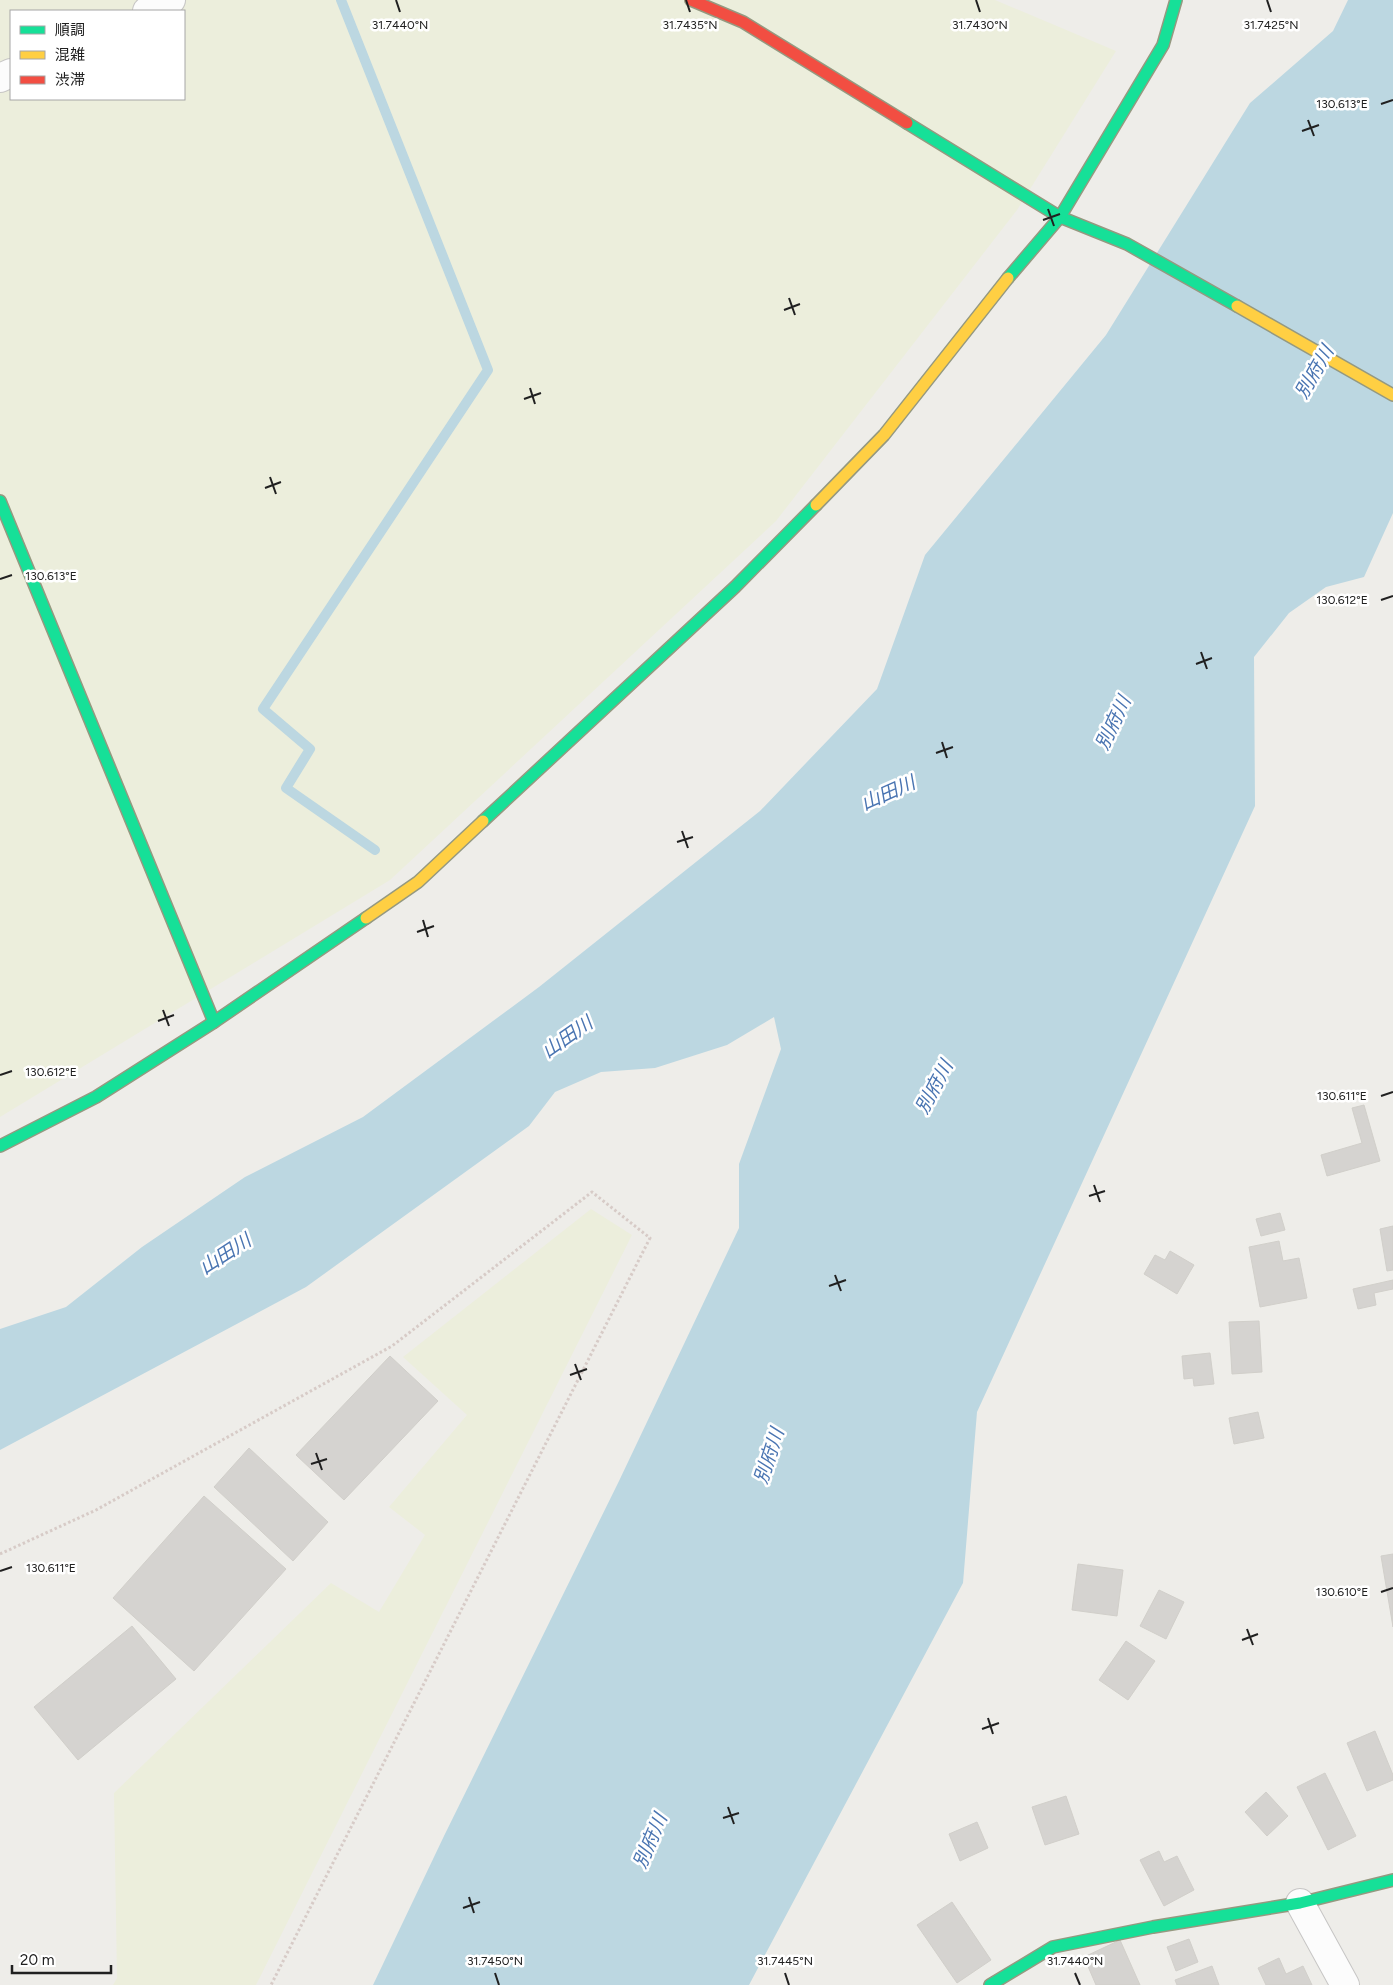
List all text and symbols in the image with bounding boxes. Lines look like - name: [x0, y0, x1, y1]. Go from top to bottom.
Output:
- legend: [10, 10, 185, 100]
- text: 31.7440°N: [372, 18, 428, 32]
- text: 31.7435°N: [662, 18, 718, 32]
- text: 31.7430°N: [952, 18, 1008, 32]
- text: 31.7425°N: [1243, 18, 1299, 32]
- text: 順調: [55, 21, 85, 39]
- text: 混雑: [55, 46, 85, 64]
- text: 渋滞: [55, 71, 85, 89]
- text: 130.613°E: [1316, 97, 1368, 111]
- water label: 別府川: [1290, 340, 1339, 402]
- text: 130.613°E: [25, 569, 77, 583]
- text: 130.612°E: [1316, 593, 1368, 607]
- water label: 別府川: [1091, 691, 1136, 754]
- water label: 山田川: [857, 770, 921, 815]
- water label: 山田川: [537, 1010, 599, 1063]
- water label: 別府川: [910, 1055, 958, 1118]
- text: 130.612°E: [25, 1065, 77, 1079]
- text: 130.611°E: [1317, 1089, 1367, 1103]
- water label: 山田川: [195, 1228, 257, 1279]
- water label: 別府川: [749, 1423, 789, 1487]
- text: 130.611°E: [26, 1561, 76, 1575]
- text: 130.610°E: [1316, 1585, 1368, 1599]
- water label: 別府川: [628, 1808, 673, 1872]
- scale bar: [12, 1942, 111, 1974]
- text: 20 m: [20, 1951, 54, 1969]
- text: 31.7450°N: [467, 1954, 523, 1968]
- text: 31.7445°N: [757, 1954, 813, 1968]
- text: 31.7440°N: [1047, 1954, 1103, 1968]

